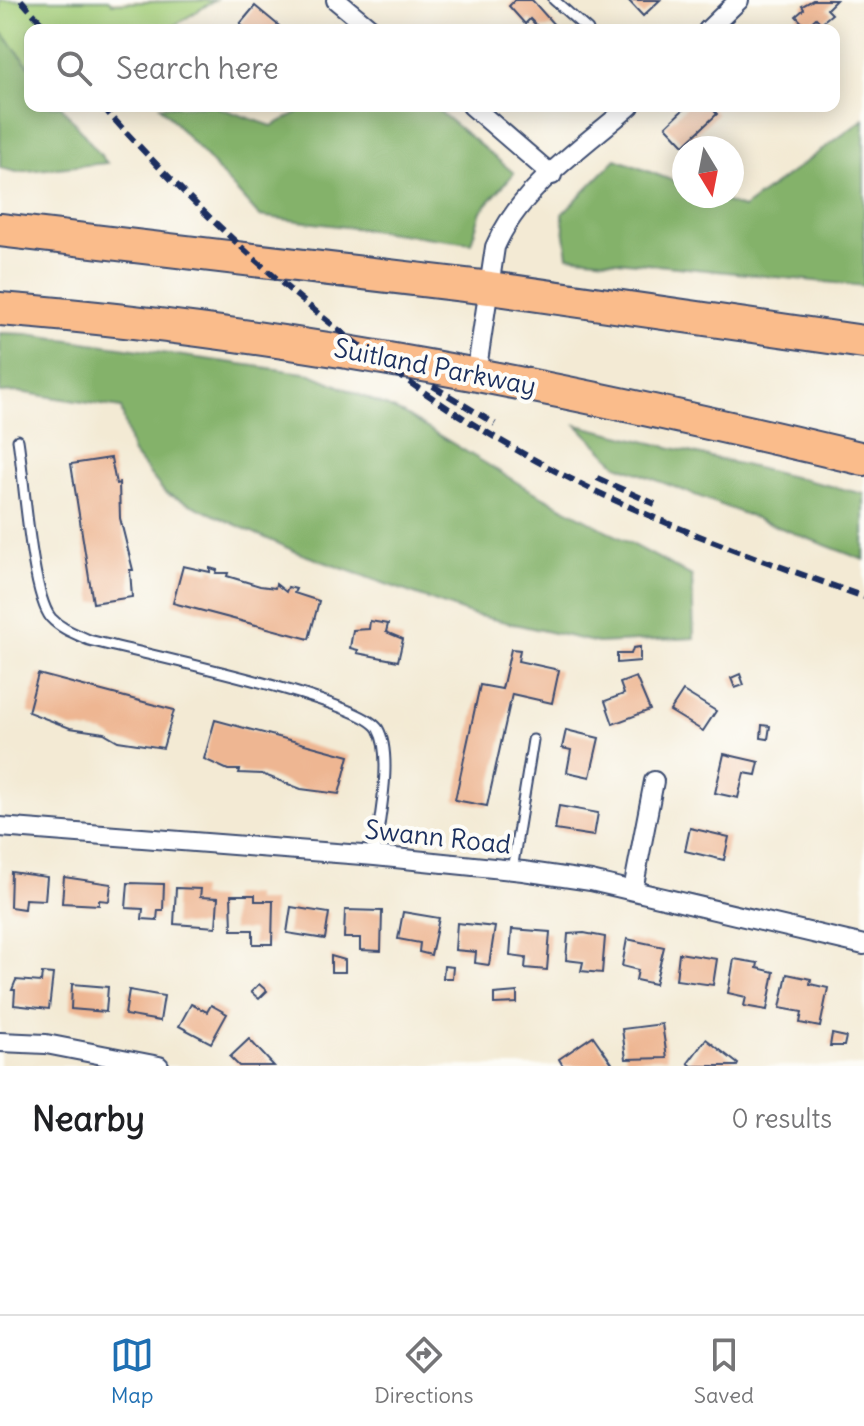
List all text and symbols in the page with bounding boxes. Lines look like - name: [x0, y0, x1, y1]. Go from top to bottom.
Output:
- search box: [24, 24, 840, 112]
- icon: search: [52, 46, 96, 90]
- text: Search here: [116, 49, 279, 87]
- north arrow: [672, 136, 744, 208]
- street label: Suitland Parkway: [331, 331, 539, 402]
- street label: Swann Road: [363, 812, 513, 861]
- text: Nearby: [32, 1097, 145, 1140]
- text: 0 results: [731, 1102, 832, 1135]
- tab: Map: [110, 1333, 154, 1409]
- tab: Directions: [374, 1333, 474, 1409]
- tab: Saved: [694, 1333, 754, 1409]

